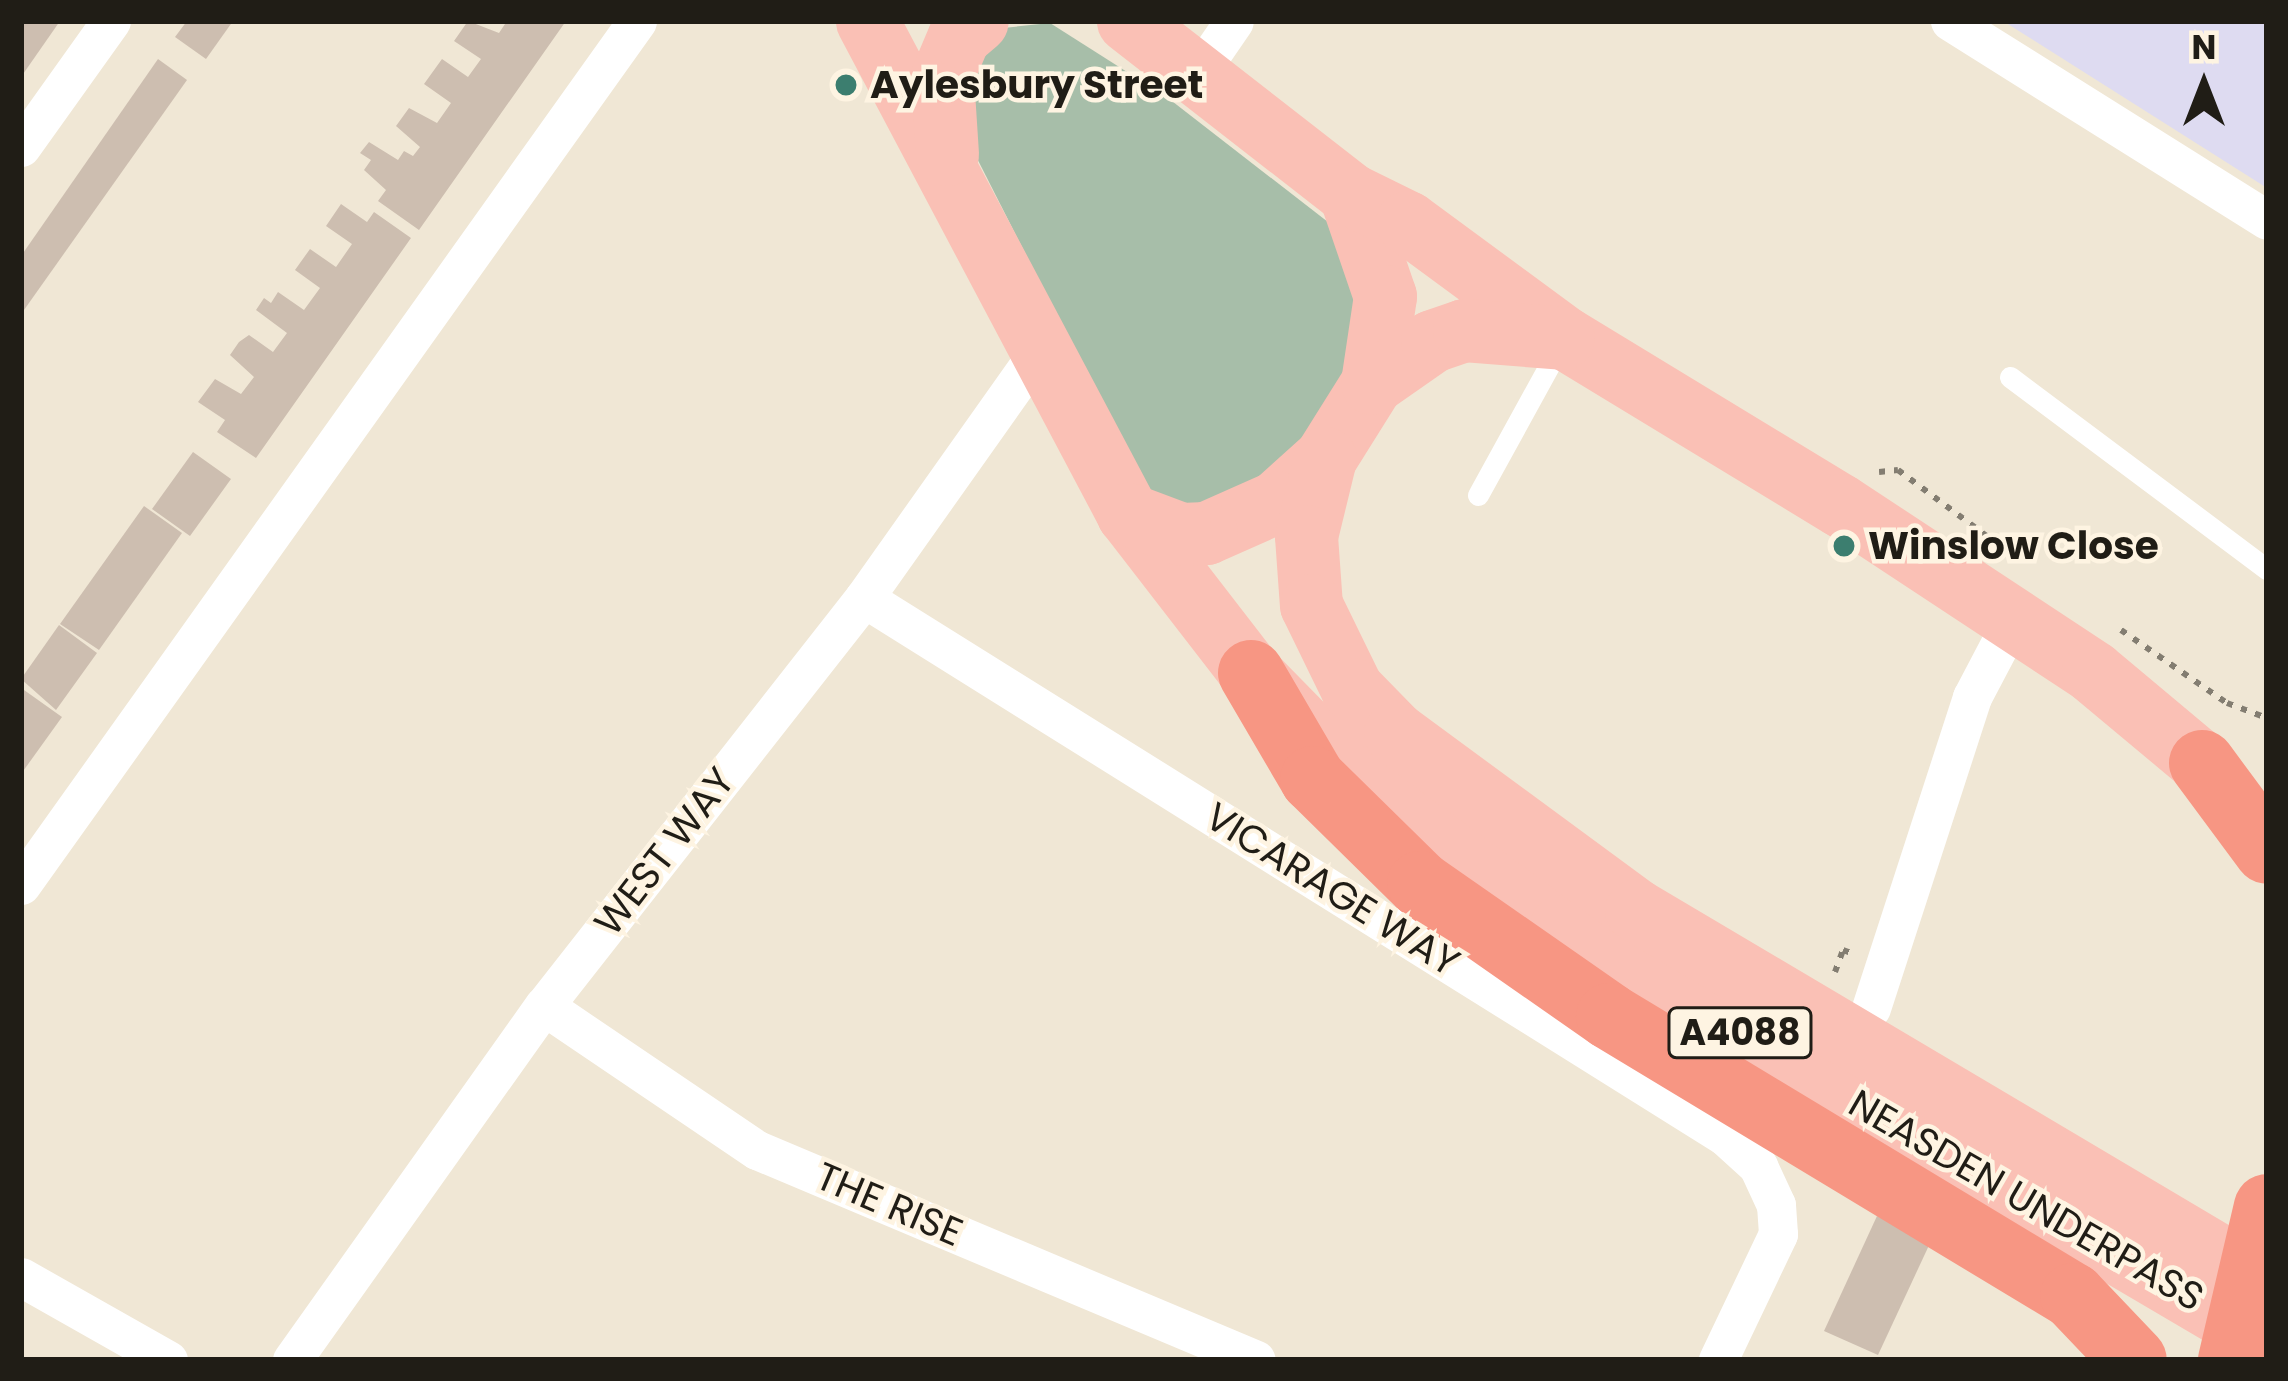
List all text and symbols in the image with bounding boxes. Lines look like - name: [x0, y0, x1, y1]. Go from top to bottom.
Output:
- north arrow: [2144, 24, 2264, 144]
- text: N: [2192, 24, 2216, 71]
- place label: Aylesbury Street: [870, 62, 1203, 108]
- marker: Aylesbury Street: [833, 72, 859, 98]
- place label: Winslow Close: [1868, 523, 2159, 569]
- marker: Winslow Close: [1831, 533, 1857, 559]
- street label: WEST WAY: [585, 759, 745, 945]
- street label: VICARAGE WAY: [1197, 793, 1467, 987]
- road number: A4088: [1665, 1003, 1815, 1063]
- street label: NEASDEN UNDERPASS: [1840, 1080, 2212, 1322]
- street label: THE RISE: [809, 1153, 969, 1257]

